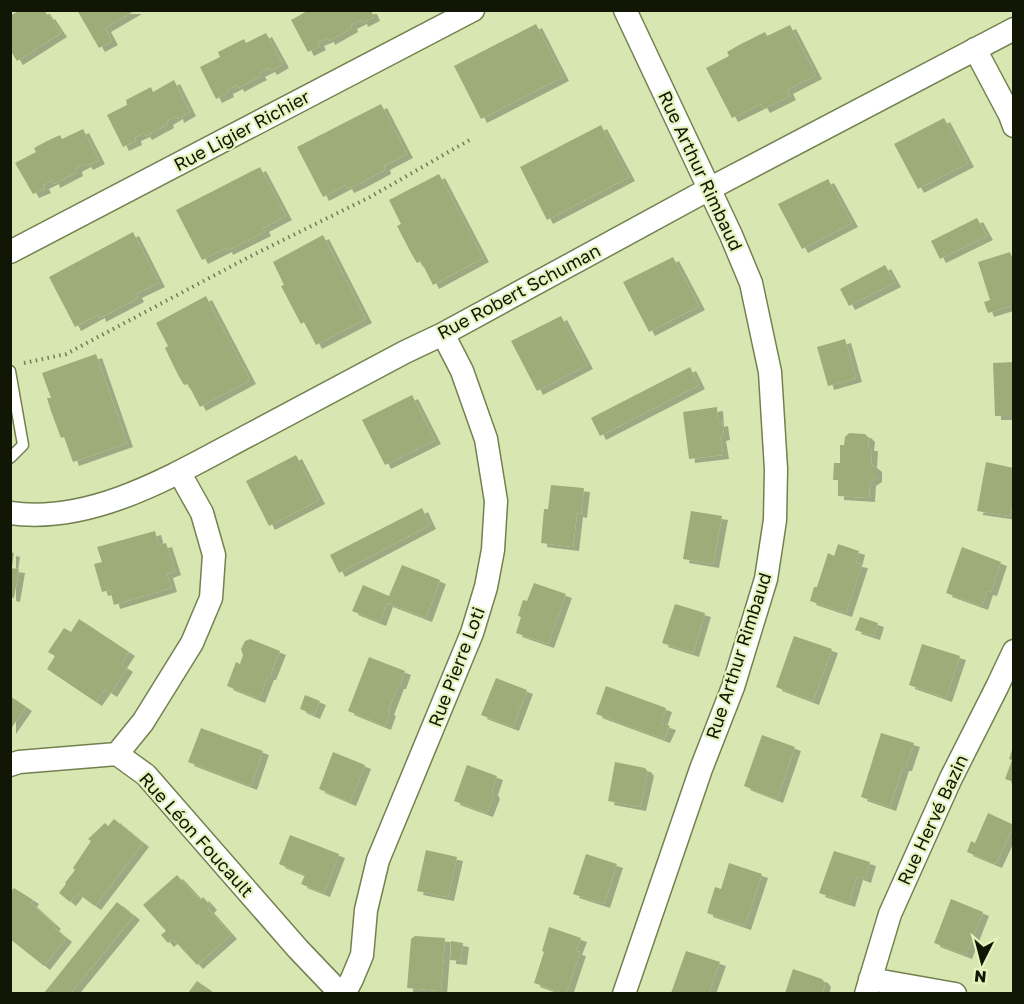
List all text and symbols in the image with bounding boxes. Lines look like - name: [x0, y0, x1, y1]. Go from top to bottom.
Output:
- street label: Rue Ligier Richier: [170, 85, 313, 175]
- street label: Rue Arthur Rimbaud: [654, 87, 748, 254]
- street label: Rue Robert Schuman: [433, 239, 604, 343]
- street label: Rue Arthur Rimbaud: [701, 570, 775, 742]
- street label: Rue Pierre Loti: [423, 604, 489, 730]
- street label: Rue Hervé Bazin: [892, 751, 972, 888]
- street label: Rue Léon Foucault: [135, 767, 259, 901]
- north arrow: [952, 932, 1012, 992]
- text: N: [973, 966, 988, 987]

